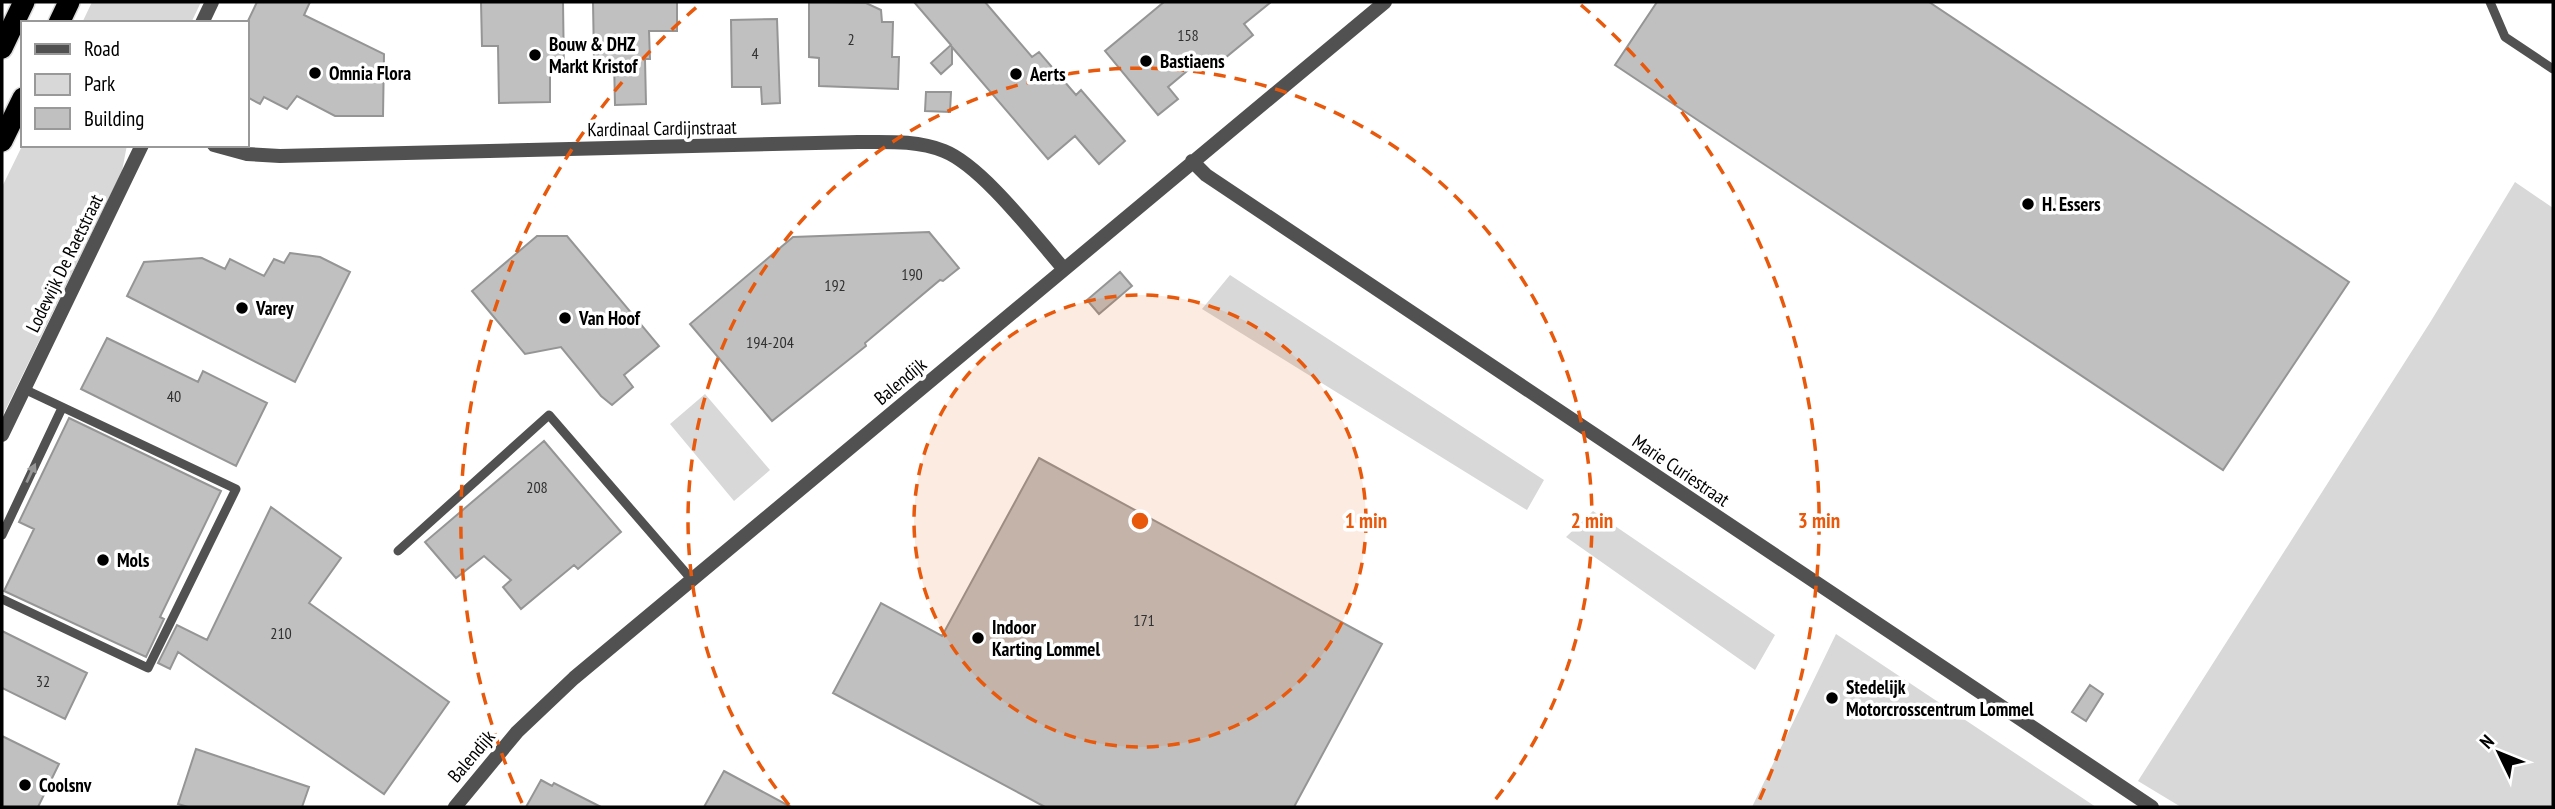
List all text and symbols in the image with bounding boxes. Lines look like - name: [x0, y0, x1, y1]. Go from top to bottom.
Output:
- legend: [21, 21, 248, 147]
- house number: 158: [1177, 25, 1199, 45]
- house number: 2: [847, 29, 855, 49]
- place label: Bouw & DHZ Markt Kristof: [549, 32, 638, 78]
- text: Road: [84, 35, 120, 62]
- house number: 4: [751, 43, 759, 63]
- marker: Bouw & DHZ Markt Kristof: [527, 47, 543, 63]
- place label: Bastiaens: [1160, 49, 1225, 73]
- marker: Bastiaens: [1138, 53, 1154, 69]
- place label: Omnia Flora: [329, 61, 411, 85]
- place label: Aerts: [1029, 62, 1066, 86]
- marker: Omnia Flora: [307, 65, 323, 81]
- marker: Aerts: [1008, 66, 1024, 82]
- text: Park: [84, 70, 115, 97]
- text: Building: [84, 105, 144, 132]
- street label: Kardinaal Cardijnstraat: [587, 115, 738, 141]
- street label: Lodewijk De Raetstraat: [20, 189, 108, 336]
- place label: H. Essers: [2042, 192, 2101, 216]
- marker: H. Essers: [2020, 196, 2036, 212]
- house number: 190: [901, 264, 923, 284]
- house number: 192: [824, 275, 846, 295]
- place label: Varey: [255, 296, 294, 320]
- marker: Varey: [234, 300, 250, 316]
- place label: Van Hoof: [578, 306, 641, 330]
- marker: Van Hoof: [557, 310, 573, 326]
- house number: 194-204: [746, 332, 794, 352]
- street label: Balendijk: [869, 352, 932, 410]
- house number: 40: [167, 386, 181, 406]
- street label: Marie Curiestraat: [1628, 429, 1735, 512]
- one-way arrow: [25, 463, 37, 483]
- house number: 208: [526, 477, 548, 497]
- text: 1 min: [1345, 507, 1387, 534]
- text: 2 min: [1571, 507, 1613, 534]
- text: 3 min: [1798, 507, 1840, 534]
- centre of rings: [1128, 509, 1152, 533]
- place label: Mols: [117, 548, 150, 572]
- marker: Mols: [95, 552, 111, 568]
- house number: 171: [1133, 610, 1155, 630]
- place label: Indoor Karting Lommel: [992, 615, 1100, 661]
- house number: 210: [270, 623, 292, 643]
- marker: Indoor Karting Lommel: [970, 630, 986, 646]
- house number: 32: [36, 671, 50, 691]
- place label: Stedelijk Motorcrosscentrum Lommel: [1846, 675, 2034, 721]
- marker: Stedelijk Motorcrosscentrum Lommel: [1824, 690, 1840, 706]
- north arrow: [2464, 718, 2534, 788]
- street label: Balendijk: [442, 724, 500, 787]
- text: N: [2474, 729, 2499, 753]
- place label: Coolsnv: [39, 773, 92, 797]
- marker: Coolsnv: [17, 777, 33, 793]

